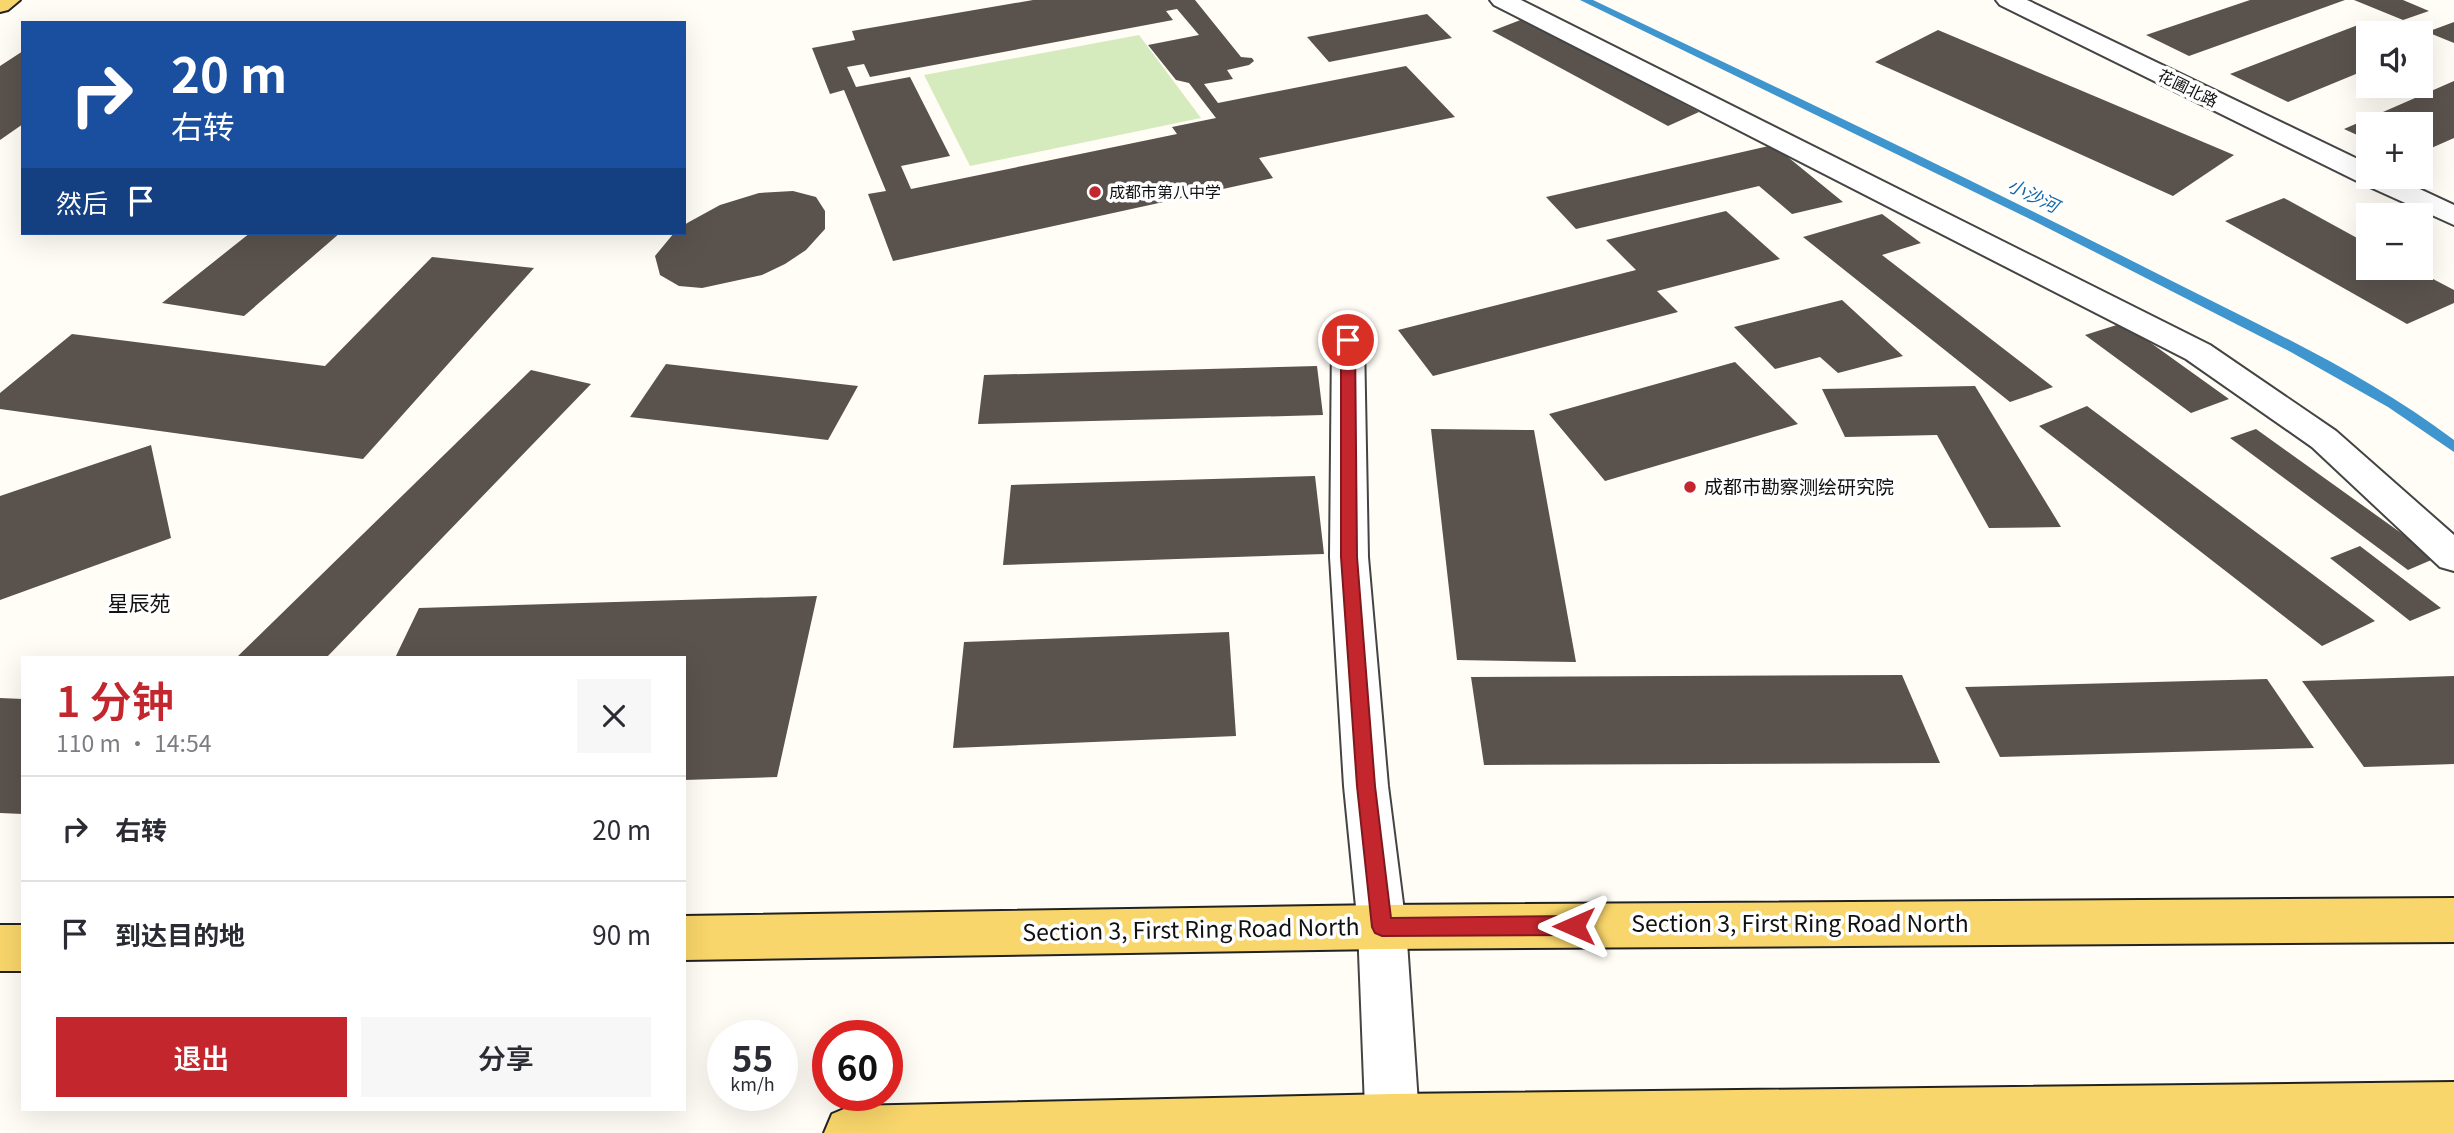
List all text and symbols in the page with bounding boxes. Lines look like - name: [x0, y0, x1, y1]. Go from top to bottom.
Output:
- map controls: [2356, 21, 2433, 280]
- button: sound: [2356, 21, 2433, 98]
- text: 20 m: [171, 36, 287, 107]
- icon: right: [56, 49, 147, 140]
- street label: 花圃北路: [2154, 62, 2222, 112]
- text: 右转: [171, 102, 235, 148]
- button: +: [2356, 112, 2433, 189]
- water label: 小沙河: [2004, 171, 2067, 219]
- place label: 成都市第八中学: [1109, 179, 1221, 203]
- icon: arrive: [122, 182, 160, 220]
- text: 然后: [56, 183, 108, 220]
- marker: 成都市第八中学: [1087, 184, 1103, 200]
- button: −: [2356, 203, 2433, 280]
- pin: [1318, 310, 1378, 370]
- icon: arrive: [1329, 321, 1367, 359]
- place label: 成都市勘察测绘研究院: [1704, 472, 1894, 499]
- marker: 成都市勘察测绘研究院: [1682, 479, 1698, 495]
- district label: 星辰苑: [108, 587, 171, 617]
- text: 1 分钟: [56, 668, 174, 729]
- button: close: [577, 679, 651, 753]
- text: 110 m · 14:54: [56, 725, 212, 759]
- icon: right: [56, 810, 94, 848]
- text: 右转: [115, 810, 167, 847]
- text: 20 m: [592, 810, 651, 847]
- position arrow: [1537, 889, 1611, 963]
- street label: Section 3, First Ring Road North: [1631, 905, 1969, 939]
- street label: Section 3, First Ring Road North: [1022, 908, 1360, 948]
- icon: arrive: [56, 915, 94, 953]
- text: 到达目的地: [115, 915, 245, 952]
- text: 90 m: [592, 915, 651, 952]
- button: 退出: [56, 1017, 347, 1097]
- button: 分享: [361, 1017, 651, 1097]
- speed limit sign: 60: [812, 1020, 903, 1111]
- text: 55: [732, 1031, 773, 1082]
- text: km/h: [730, 1070, 775, 1096]

